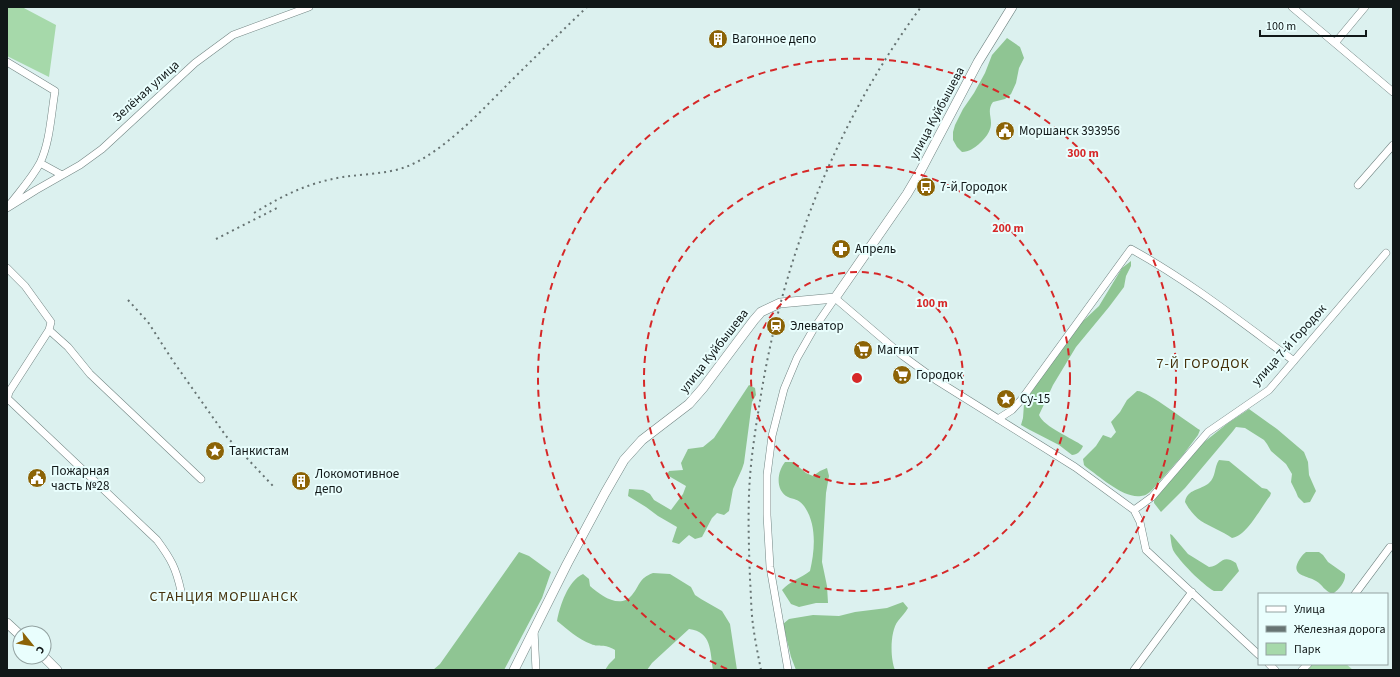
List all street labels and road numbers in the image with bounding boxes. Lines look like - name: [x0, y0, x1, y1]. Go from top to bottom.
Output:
- street label: Зелёная улица: [109, 56, 183, 126]
- street label: улица Куйбышева: [905, 63, 969, 163]
- street label: улица 7-й Городок: [1248, 300, 1331, 390]
- street label: улица Куйбышева: [675, 305, 753, 397]

